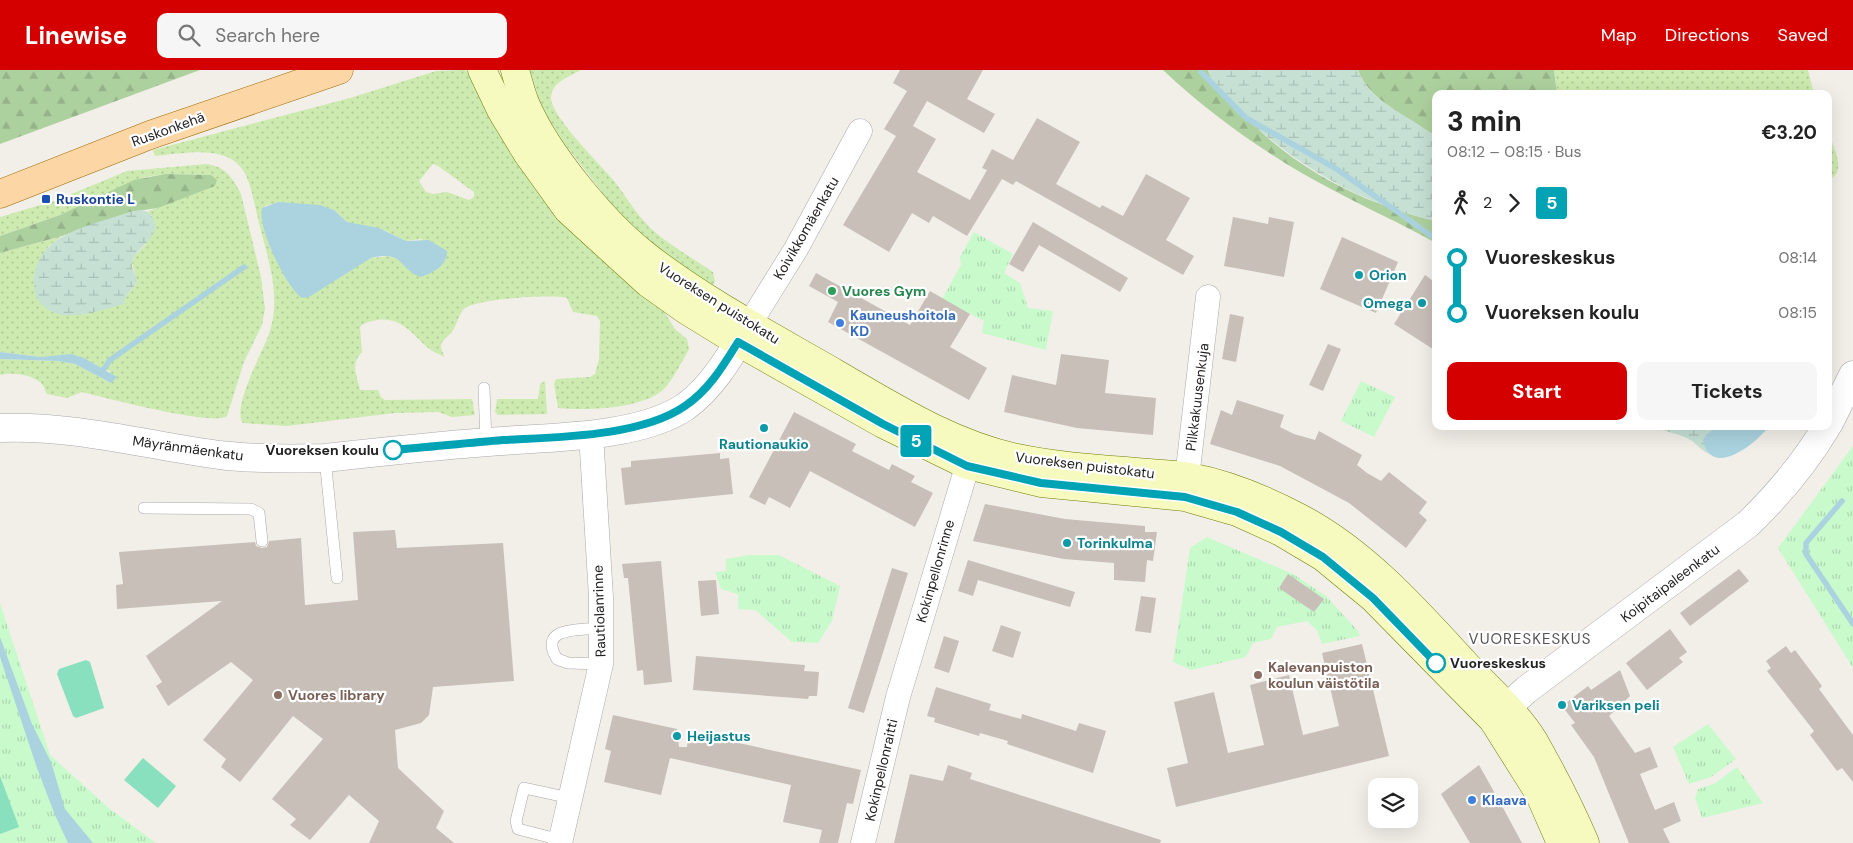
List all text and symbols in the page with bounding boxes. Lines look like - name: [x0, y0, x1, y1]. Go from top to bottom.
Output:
- search box: [157, 13, 507, 58]
- text: Linewise: [25, 20, 127, 51]
- icon: search: [175, 21, 203, 49]
- text: Search here: [215, 23, 320, 48]
- text: Map: [1601, 23, 1637, 47]
- text: Directions: [1665, 23, 1750, 47]
- text: Saved: [1778, 23, 1828, 47]
- text: 3 min: [1447, 103, 1522, 140]
- street label: Ruskonkehä: [129, 107, 207, 151]
- text: €3.20: [1761, 120, 1817, 145]
- text: 08:12 – 08:15 · Bus: [1447, 141, 1582, 162]
- street label: Koivikkomäenkatu: [769, 173, 843, 283]
- icon: walk: [1447, 189, 1475, 217]
- icon: forward: [1500, 189, 1528, 217]
- place label: Ruskontie L: [56, 190, 135, 208]
- text: 5: [1546, 191, 1557, 215]
- text: 2: [1483, 192, 1492, 213]
- marker: Ruskontie L: [40, 193, 52, 205]
- text: Vuoreskeskus: [1485, 245, 1615, 270]
- text: 08:14: [1778, 247, 1817, 268]
- street label: Vuoreksen puistokatu: [655, 258, 783, 348]
- place label: Orion: [1369, 266, 1407, 284]
- marker: Orion: [1353, 269, 1365, 281]
- place label: Vuores Gym: [842, 282, 926, 300]
- marker: Vuores Gym: [826, 285, 838, 297]
- place label: Omega: [1363, 294, 1412, 312]
- marker: Omega: [1416, 297, 1428, 309]
- text: Vuoreksen koulu: [1485, 300, 1639, 325]
- text: 08:15: [1778, 302, 1817, 323]
- place label: Kauneushoitola KD: [850, 306, 956, 340]
- marker: Kauneushoitola KD: [834, 317, 846, 329]
- street label: Pilkkakuusenkuja: [1181, 342, 1213, 452]
- button: Start: [1447, 362, 1627, 420]
- button: Tickets: [1637, 362, 1817, 420]
- marker: Rautionaukio: [758, 422, 770, 434]
- line badge: 5: [900, 425, 932, 457]
- text: 5: [910, 429, 922, 453]
- street label: Mäyränmäenkatu: [131, 431, 245, 465]
- place label: Rautionaukio: [719, 435, 809, 453]
- marker: Vuoreksen koulu: [383, 440, 403, 460]
- place label: Vuoreksen koulu: [265, 441, 379, 459]
- street label: Vuoreksen puistokatu: [1014, 448, 1156, 482]
- street label: Kokinpellonrinne: [912, 517, 958, 625]
- place label: Torinkulma: [1077, 534, 1153, 552]
- marker: Torinkulma: [1061, 537, 1073, 549]
- street label: Koipitaipaleenkatu: [1617, 540, 1723, 626]
- street label: Rautiolanrinne: [588, 565, 610, 657]
- district label: VUORESKESKUS: [1469, 629, 1591, 649]
- marker: Vuoreskeskus: [1426, 653, 1446, 673]
- place label: Vuoreskeskus: [1450, 654, 1546, 672]
- place label: Kalevanpuiston koulun väistötila: [1268, 658, 1380, 692]
- marker: Kalevanpuiston koulun väistötila: [1252, 669, 1264, 681]
- place label: Vuores library: [288, 686, 385, 704]
- marker: Vuores library: [272, 689, 284, 701]
- place label: Variksen peli: [1572, 696, 1660, 714]
- marker: Variksen peli: [1556, 699, 1568, 711]
- street label: Kokinpellonraitti: [861, 717, 901, 823]
- place label: Heijastus: [687, 727, 751, 745]
- marker: Heijastus: [671, 730, 683, 742]
- map controls: [1368, 778, 1418, 828]
- button: layers: [1368, 778, 1418, 828]
- place label: Klaava: [1482, 791, 1527, 809]
- marker: Klaava: [1466, 794, 1478, 806]

